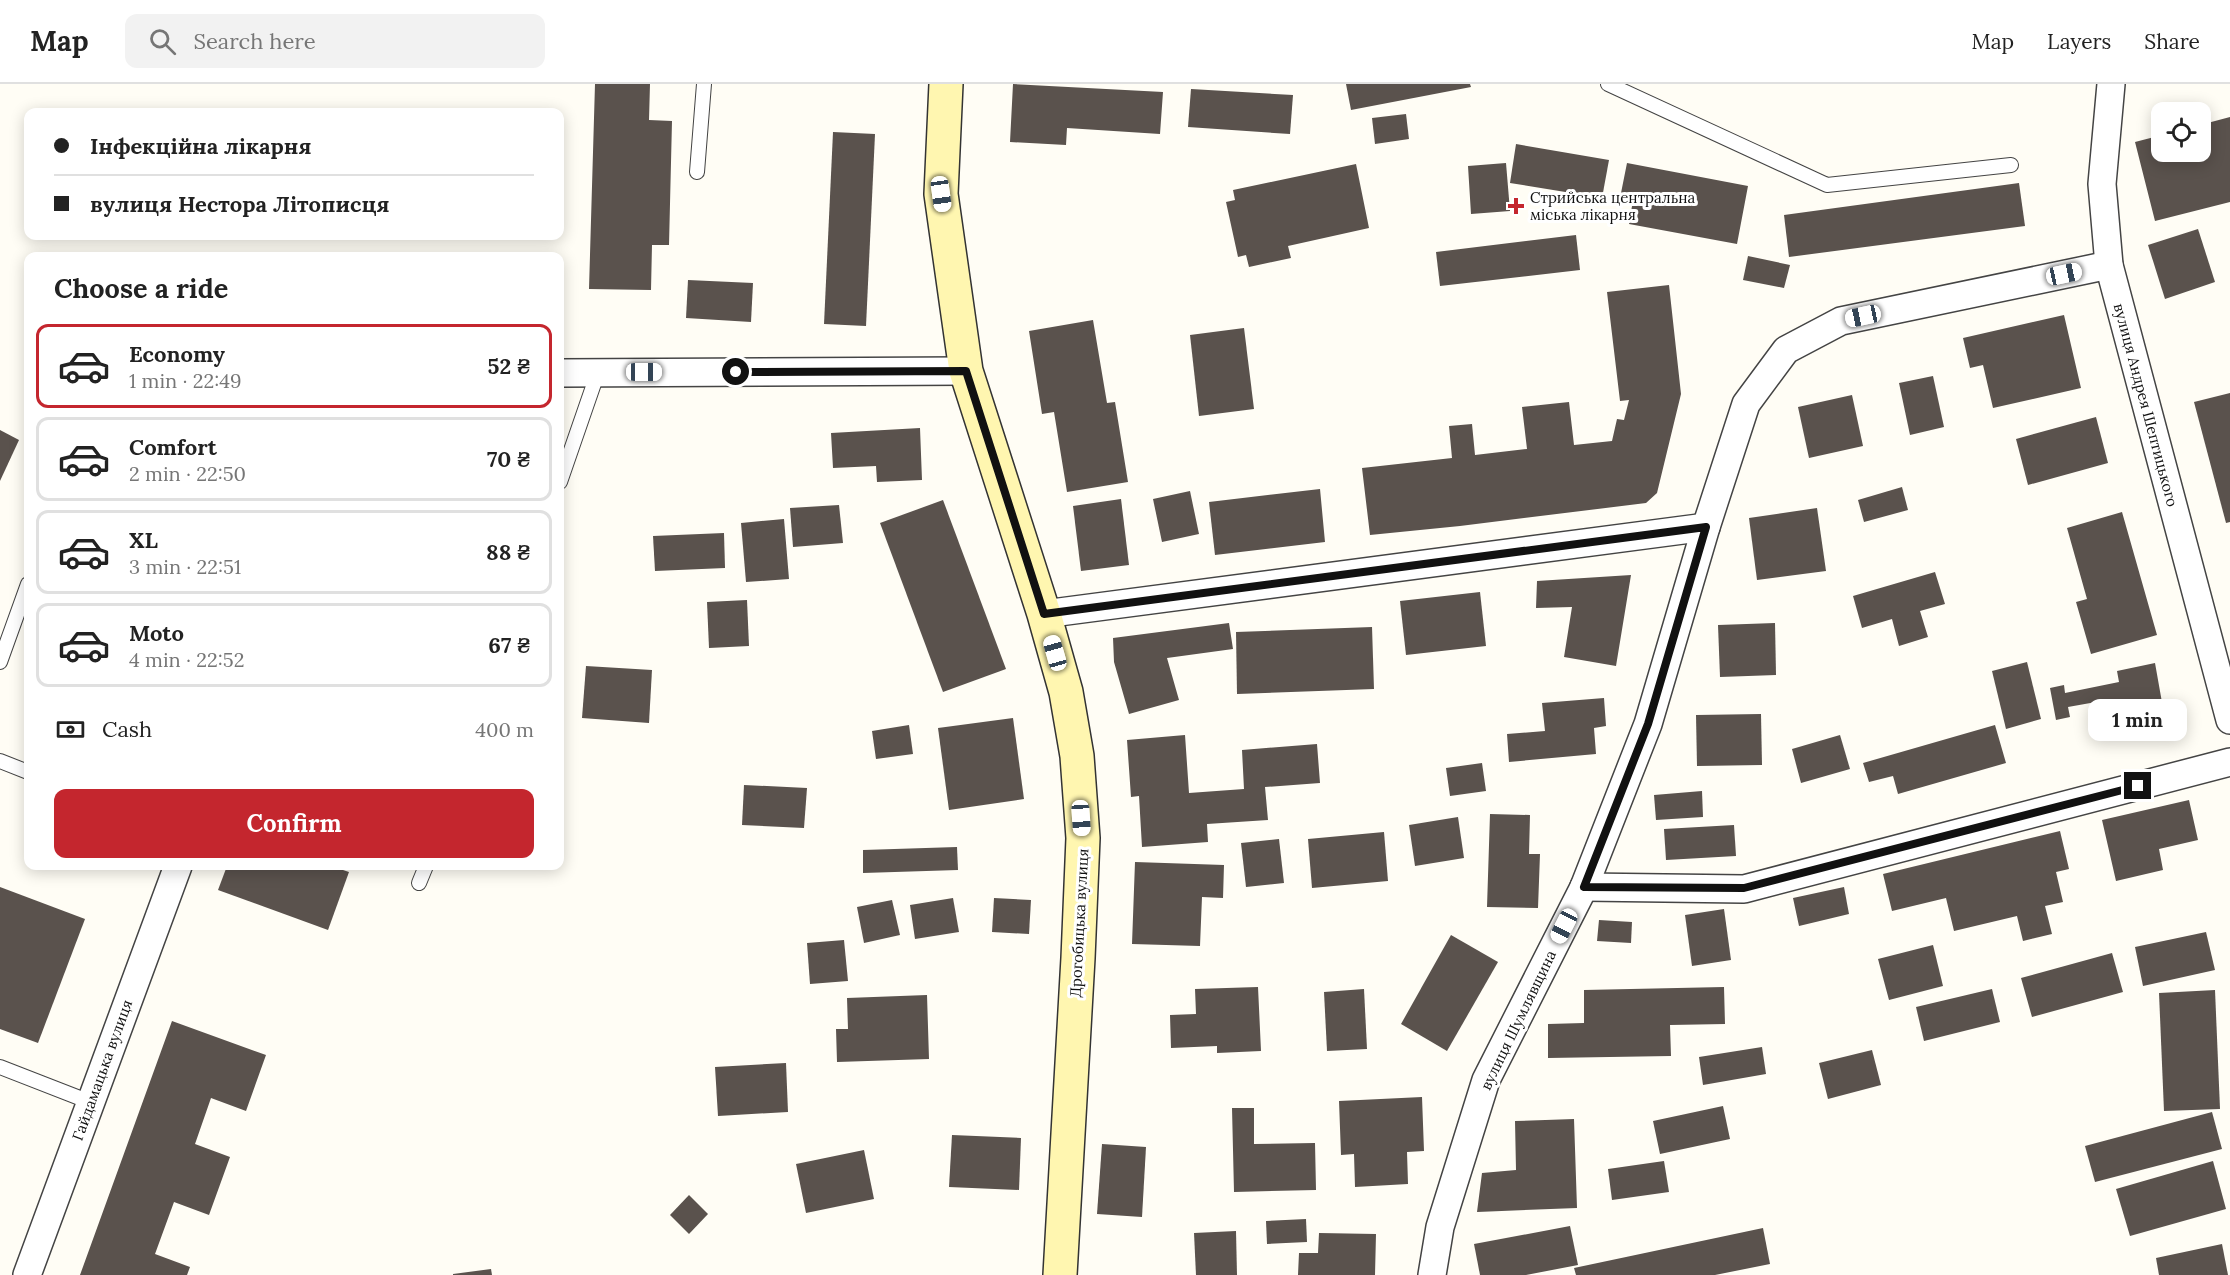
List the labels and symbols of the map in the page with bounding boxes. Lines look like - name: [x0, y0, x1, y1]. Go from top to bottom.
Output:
- car: [930, 175, 952, 213]
- place label: Стрийська центральна міська лікарня: [1530, 188, 1696, 224]
- marker: Стрийська центральна міська лікарня: [1507, 197, 1525, 215]
- car: [2045, 261, 2083, 287]
- street label: вулиця Андрея Шептицького: [2110, 301, 2182, 509]
- car: [1844, 303, 1882, 329]
- route start: [722, 358, 749, 385]
- car: [626, 363, 662, 381]
- car: [1041, 633, 1069, 673]
- callout: 1 min: [2088, 699, 2188, 741]
- route end: [2124, 772, 2151, 799]
- car: [1071, 799, 1091, 837]
- street label: Дрогобицька вулиця: [1066, 848, 1092, 998]
- car: [1548, 906, 1580, 946]
- street label: вулиця Шумлявщина: [1476, 947, 1560, 1093]
- street label: Гайдамацька вулиця: [68, 997, 136, 1143]

